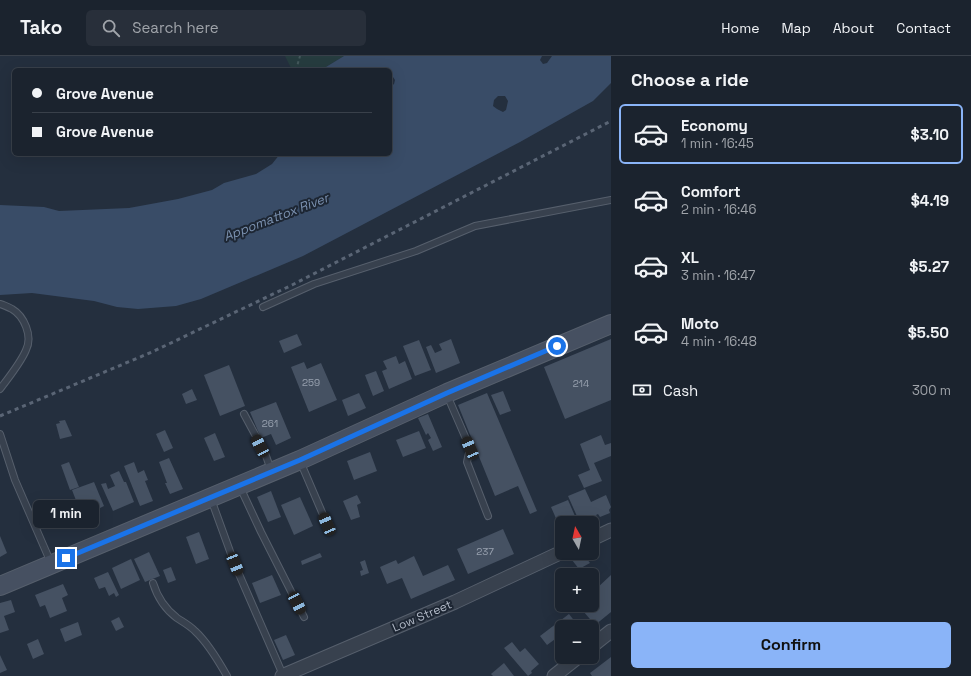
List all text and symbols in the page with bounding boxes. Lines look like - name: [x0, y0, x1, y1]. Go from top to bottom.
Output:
- search box: [86, 10, 366, 46]
- text: Tako: [20, 15, 62, 40]
- icon: search: [100, 17, 122, 39]
- text: Search here: [132, 18, 219, 37]
- text: Home: [721, 19, 759, 37]
- text: Map: [781, 19, 811, 37]
- text: About: [833, 19, 874, 37]
- text: Contact: [896, 19, 951, 37]
- text: Choose a ride: [631, 68, 749, 91]
- text: Grove Avenue: [56, 84, 154, 103]
- icon: car: [633, 116, 669, 152]
- text: Economy: [681, 116, 748, 135]
- text: Grove Avenue: [56, 122, 154, 141]
- text: $3.10: [911, 125, 949, 144]
- text: 1 min · 16:45: [681, 135, 754, 152]
- icon: car: [633, 182, 669, 218]
- text: Comfort: [681, 182, 741, 201]
- water label: Appomattox River: [221, 188, 333, 245]
- text: $4.19: [911, 191, 949, 210]
- text: 2 min · 16:46: [681, 201, 756, 218]
- icon: car: [633, 248, 669, 284]
- text: XL: [681, 248, 699, 267]
- text: $5.27: [909, 257, 949, 276]
- text: 3 min · 16:47: [681, 267, 755, 284]
- icon: car: [633, 314, 669, 350]
- text: Moto: [681, 314, 719, 333]
- text: $5.50: [908, 323, 949, 342]
- text: 4 min · 16:48: [681, 333, 757, 350]
- route start: [548, 337, 566, 355]
- house number: 259: [302, 376, 320, 389]
- house number: 214: [573, 377, 589, 390]
- icon: cash: [631, 379, 653, 401]
- text: Cash: [663, 381, 698, 400]
- text: 300 m: [912, 382, 951, 399]
- house number: 261: [262, 417, 278, 430]
- car: [249, 433, 271, 459]
- car: [460, 435, 480, 461]
- callout: 1 min: [33, 500, 99, 528]
- text: 1 min: [50, 505, 82, 522]
- car: [317, 511, 337, 537]
- north arrow: [555, 516, 599, 560]
- map controls: [555, 516, 599, 664]
- house number: 237: [476, 545, 494, 558]
- route end: [57, 549, 75, 567]
- car: [225, 551, 245, 577]
- button: +: [555, 568, 599, 612]
- car: [286, 590, 308, 616]
- street label: Low Street: [390, 596, 454, 636]
- button: −: [555, 620, 599, 664]
- button: Confirm: [631, 622, 951, 668]

